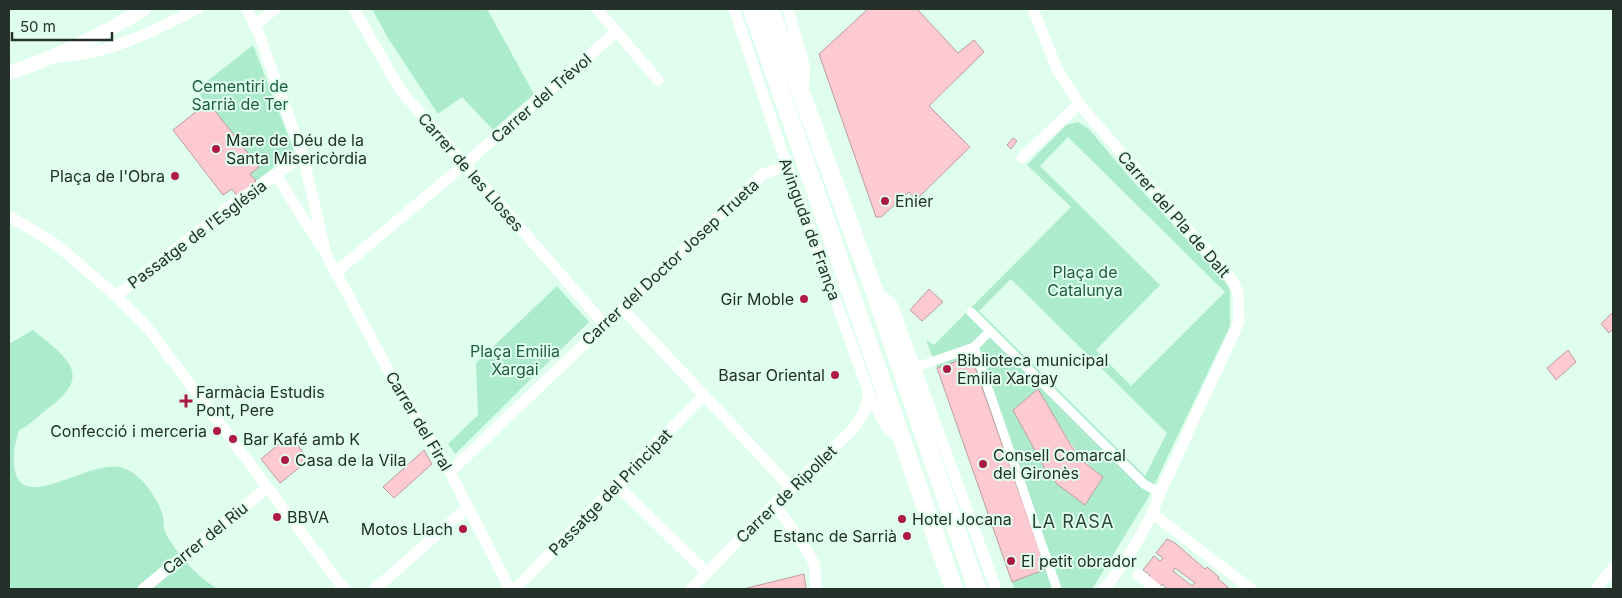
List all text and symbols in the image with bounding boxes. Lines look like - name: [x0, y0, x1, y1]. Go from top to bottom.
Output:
- scale bar: [12, 10, 112, 42]
- text: 50 m: [20, 17, 56, 36]
- street label: Carrer del Trèvol: [487, 49, 595, 147]
- park label: Cementiri de Sarrià de Ter: [191, 76, 289, 114]
- street label: Carrer de les Lloses: [414, 108, 528, 236]
- place label: Mare de Déu de la Santa Misericòrdia: [226, 130, 367, 168]
- marker: Mare de Déu de la Santa Misericòrdia: [210, 143, 222, 155]
- street label: Carrer del Pla de Dalt: [1114, 147, 1234, 281]
- street label: Avinguda de França: [775, 155, 845, 303]
- place label: Plaça de l'Obra: [50, 166, 165, 186]
- marker: Plaça de l'Obra: [169, 170, 181, 182]
- street label: Passatge de l'Església: [124, 175, 270, 293]
- street label: Carrer del Doctor Josep Trueta: [577, 175, 763, 349]
- place label: Enier: [895, 191, 933, 211]
- marker: Enier: [879, 195, 891, 207]
- park label: Plaça de Catalunya: [1047, 262, 1123, 300]
- place label: Gir Moble: [721, 289, 794, 309]
- marker: Gir Moble: [798, 293, 810, 305]
- park label: Plaça Emilia Xargai: [470, 341, 560, 379]
- place label: Biblioteca municipal Emilia Xargay: [957, 350, 1108, 388]
- marker: Biblioteca municipal Emilia Xargay: [941, 363, 953, 375]
- place label: Basar Oriental: [718, 365, 825, 385]
- street label: Carrer del Firal: [382, 368, 456, 474]
- marker: Basar Oriental: [829, 369, 841, 381]
- place label: Farmàcia Estudis Pont, Pere: [196, 382, 325, 420]
- marker: Farmàcia Estudis Pont, Pere: [180, 395, 192, 407]
- place label: Confecció i merceria: [50, 421, 207, 441]
- marker: Confecció i merceria: [211, 425, 223, 437]
- street label: Passatge del Principat: [544, 425, 676, 559]
- place label: Bar Kafé amb K: [243, 429, 360, 449]
- marker: Bar Kafé amb K: [227, 433, 239, 445]
- street label: Carrer de Ripollet: [732, 441, 840, 547]
- place label: Consell Comarcal del Gironès: [993, 445, 1126, 483]
- place label: Casa de la Vila: [295, 450, 406, 470]
- marker: Casa de la Vila: [279, 454, 291, 466]
- marker: Consell Comarcal del Gironès: [977, 458, 989, 470]
- street label: Carrer del Riu: [158, 498, 252, 578]
- place label: BBVA: [287, 507, 329, 527]
- place label: Hotel Jocana: [912, 509, 1012, 529]
- marker: BBVA: [271, 511, 283, 523]
- district label: LA RASA: [1032, 511, 1114, 532]
- marker: Hotel Jocana: [896, 513, 908, 525]
- place label: Motos Llach: [361, 519, 453, 539]
- marker: Motos Llach: [457, 523, 469, 535]
- place label: Estanc de Sarrià: [773, 526, 897, 546]
- marker: Estanc de Sarrià: [901, 530, 913, 542]
- place label: El petit obrador: [1021, 551, 1137, 571]
- marker: El petit obrador: [1005, 555, 1017, 567]

